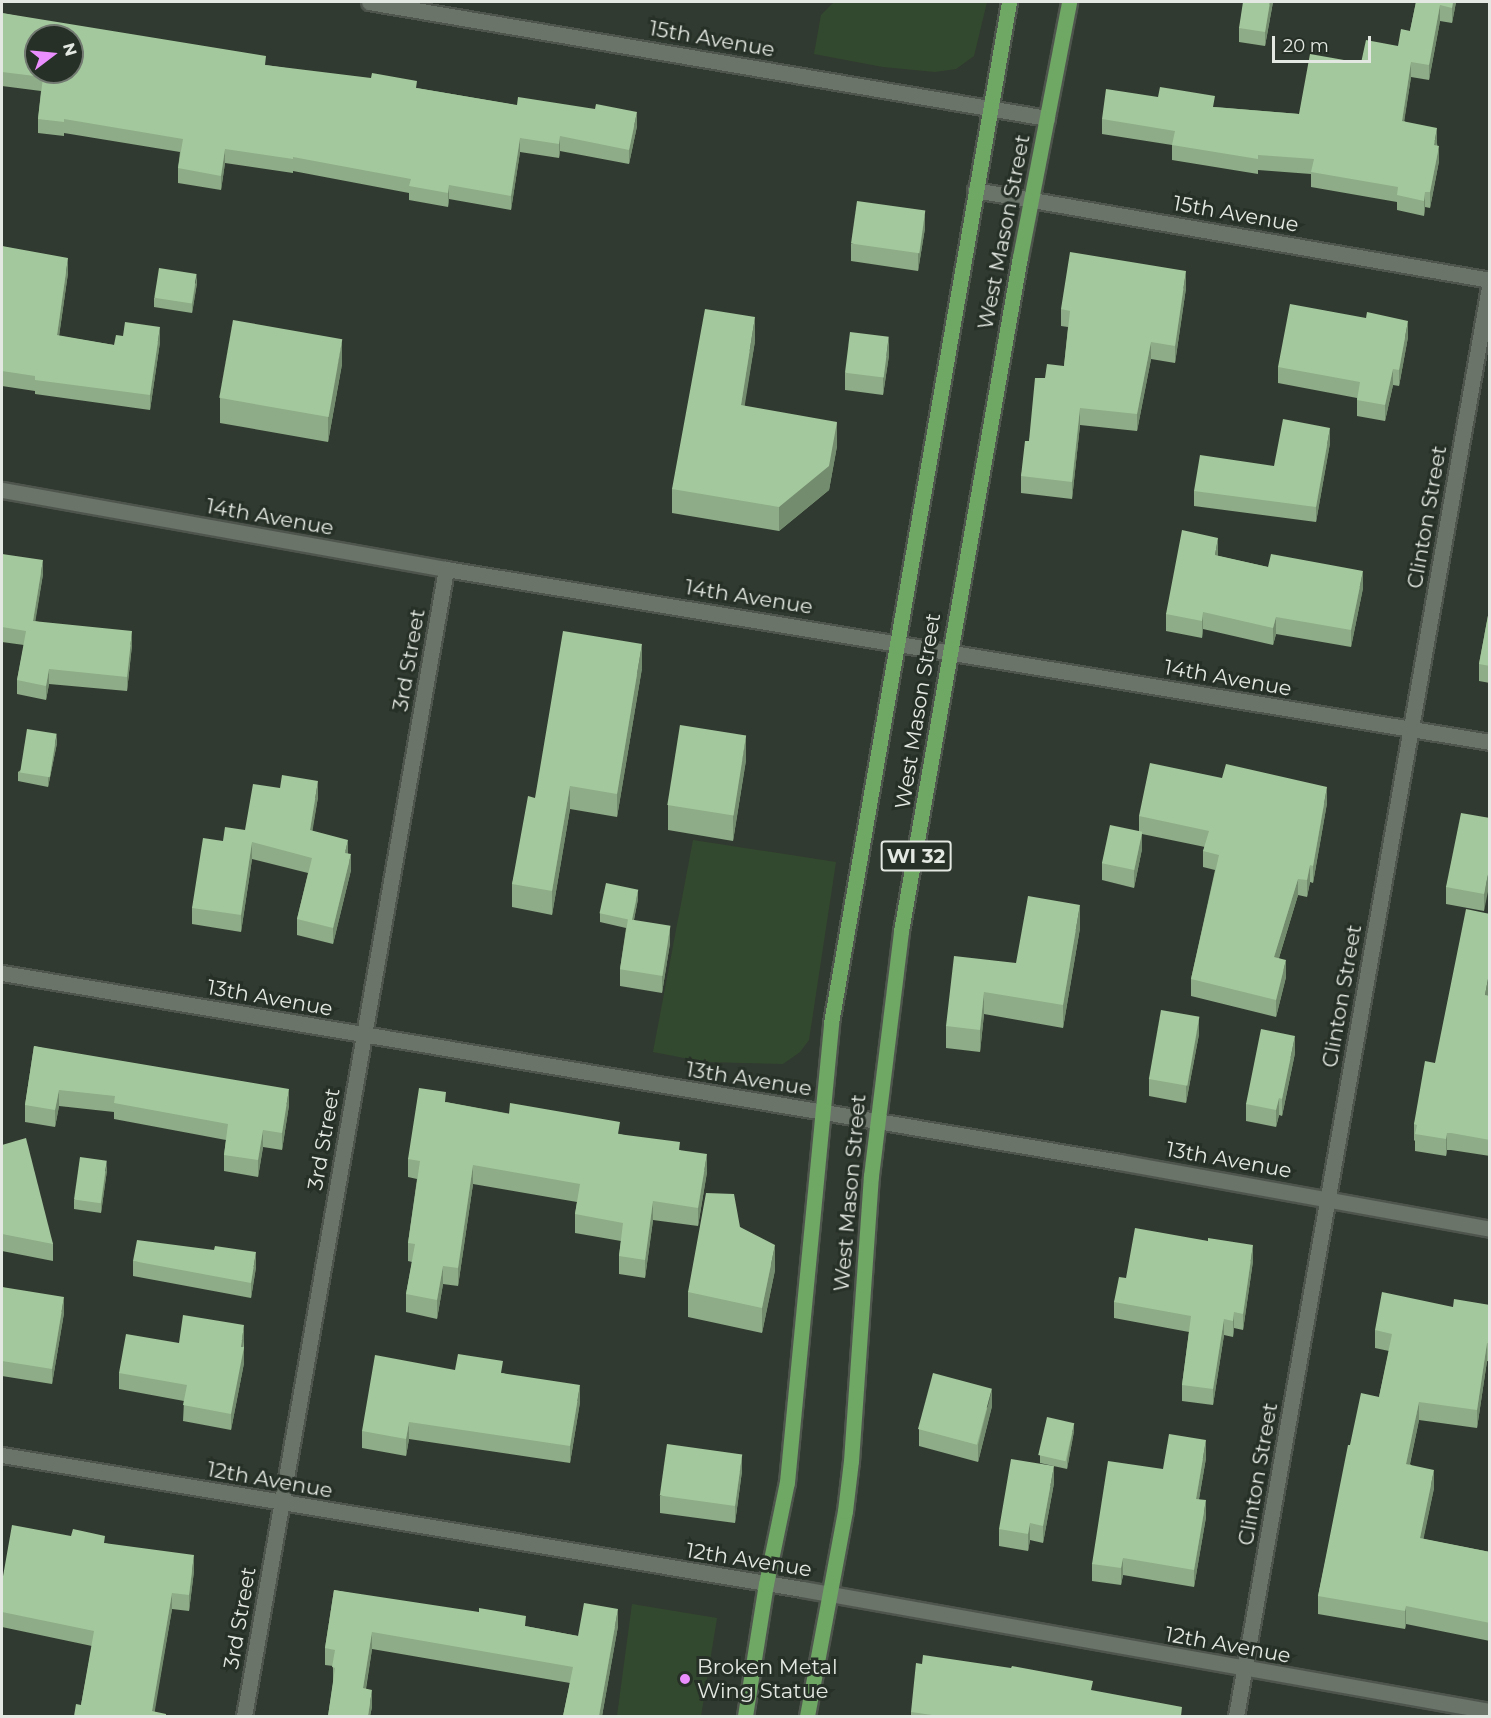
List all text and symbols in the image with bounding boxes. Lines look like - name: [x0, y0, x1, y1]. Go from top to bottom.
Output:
- street label: 15th Avenue: [647, 16, 777, 62]
- north arrow: [24, 24, 84, 84]
- scale bar: [1275, 24, 1374, 62]
- text: 20 m: [1283, 35, 1329, 57]
- text: N: [59, 41, 81, 58]
- street label: West Mason Street: [973, 132, 1035, 332]
- street label: 15th Avenue: [1171, 191, 1301, 237]
- street label: Clinton Street: [1402, 443, 1452, 591]
- street label: 14th Avenue: [204, 493, 336, 541]
- street label: 14th Avenue: [683, 574, 815, 620]
- street label: 3rd Street: [388, 607, 430, 713]
- street label: West Mason Street: [890, 611, 946, 811]
- street label: 14th Avenue: [1162, 654, 1294, 702]
- road number: WI 32: [880, 839, 952, 873]
- street label: Clinton Street: [1317, 922, 1367, 1070]
- street label: 13th Avenue: [205, 975, 335, 1021]
- street label: 13th Avenue: [684, 1057, 814, 1101]
- street label: 3rd Street: [303, 1086, 345, 1192]
- street label: West Mason Street: [829, 1093, 871, 1293]
- street label: 13th Avenue: [1164, 1137, 1294, 1183]
- street label: Clinton Street: [1233, 1400, 1283, 1548]
- street label: 12th Avenue: [205, 1457, 335, 1503]
- street label: 12th Avenue: [684, 1538, 814, 1582]
- street label: 3rd Street: [219, 1565, 261, 1671]
- street label: 12th Avenue: [1163, 1622, 1293, 1668]
- place label: Broken Metal Wing Statue: [697, 1654, 838, 1704]
- marker: Broken Metal Wing Statue: [678, 1672, 692, 1686]

